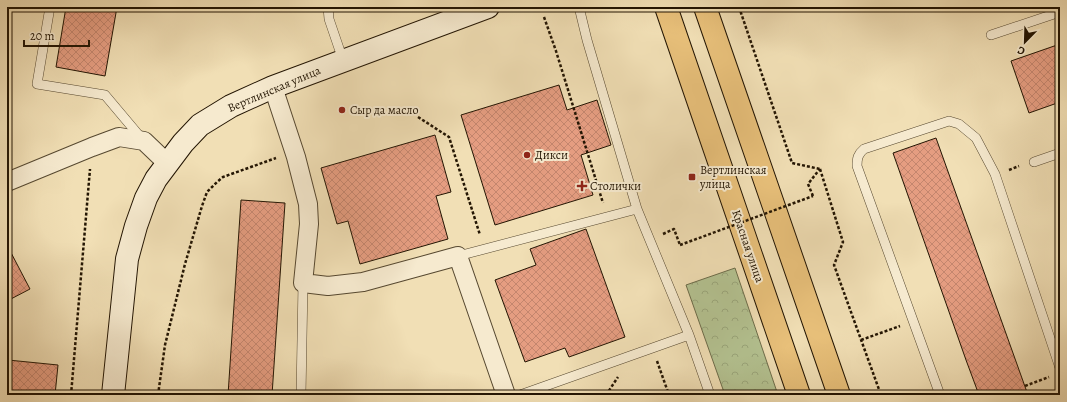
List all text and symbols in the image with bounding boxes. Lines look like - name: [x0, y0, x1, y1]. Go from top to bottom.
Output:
- scale bar: [24, 22, 89, 48]
- north arrow: [1005, 22, 1045, 62]
- text: 20 m: [30, 28, 54, 44]
- text: С: [1015, 42, 1027, 59]
- street label: Вертлинская улица: [225, 62, 323, 116]
- place label: Сыр да масло: [350, 102, 419, 118]
- marker: Сыр да масло: [337, 105, 347, 115]
- place label: Дикси: [535, 147, 568, 163]
- marker: Дикси: [522, 150, 532, 160]
- place label: Вертлинская улица: [699, 162, 767, 192]
- marker: Вертлинская улица: [687, 172, 697, 182]
- place label: Столички: [590, 178, 641, 194]
- marker: Столички: [577, 181, 587, 191]
- street label: Красная улица: [728, 208, 768, 285]

